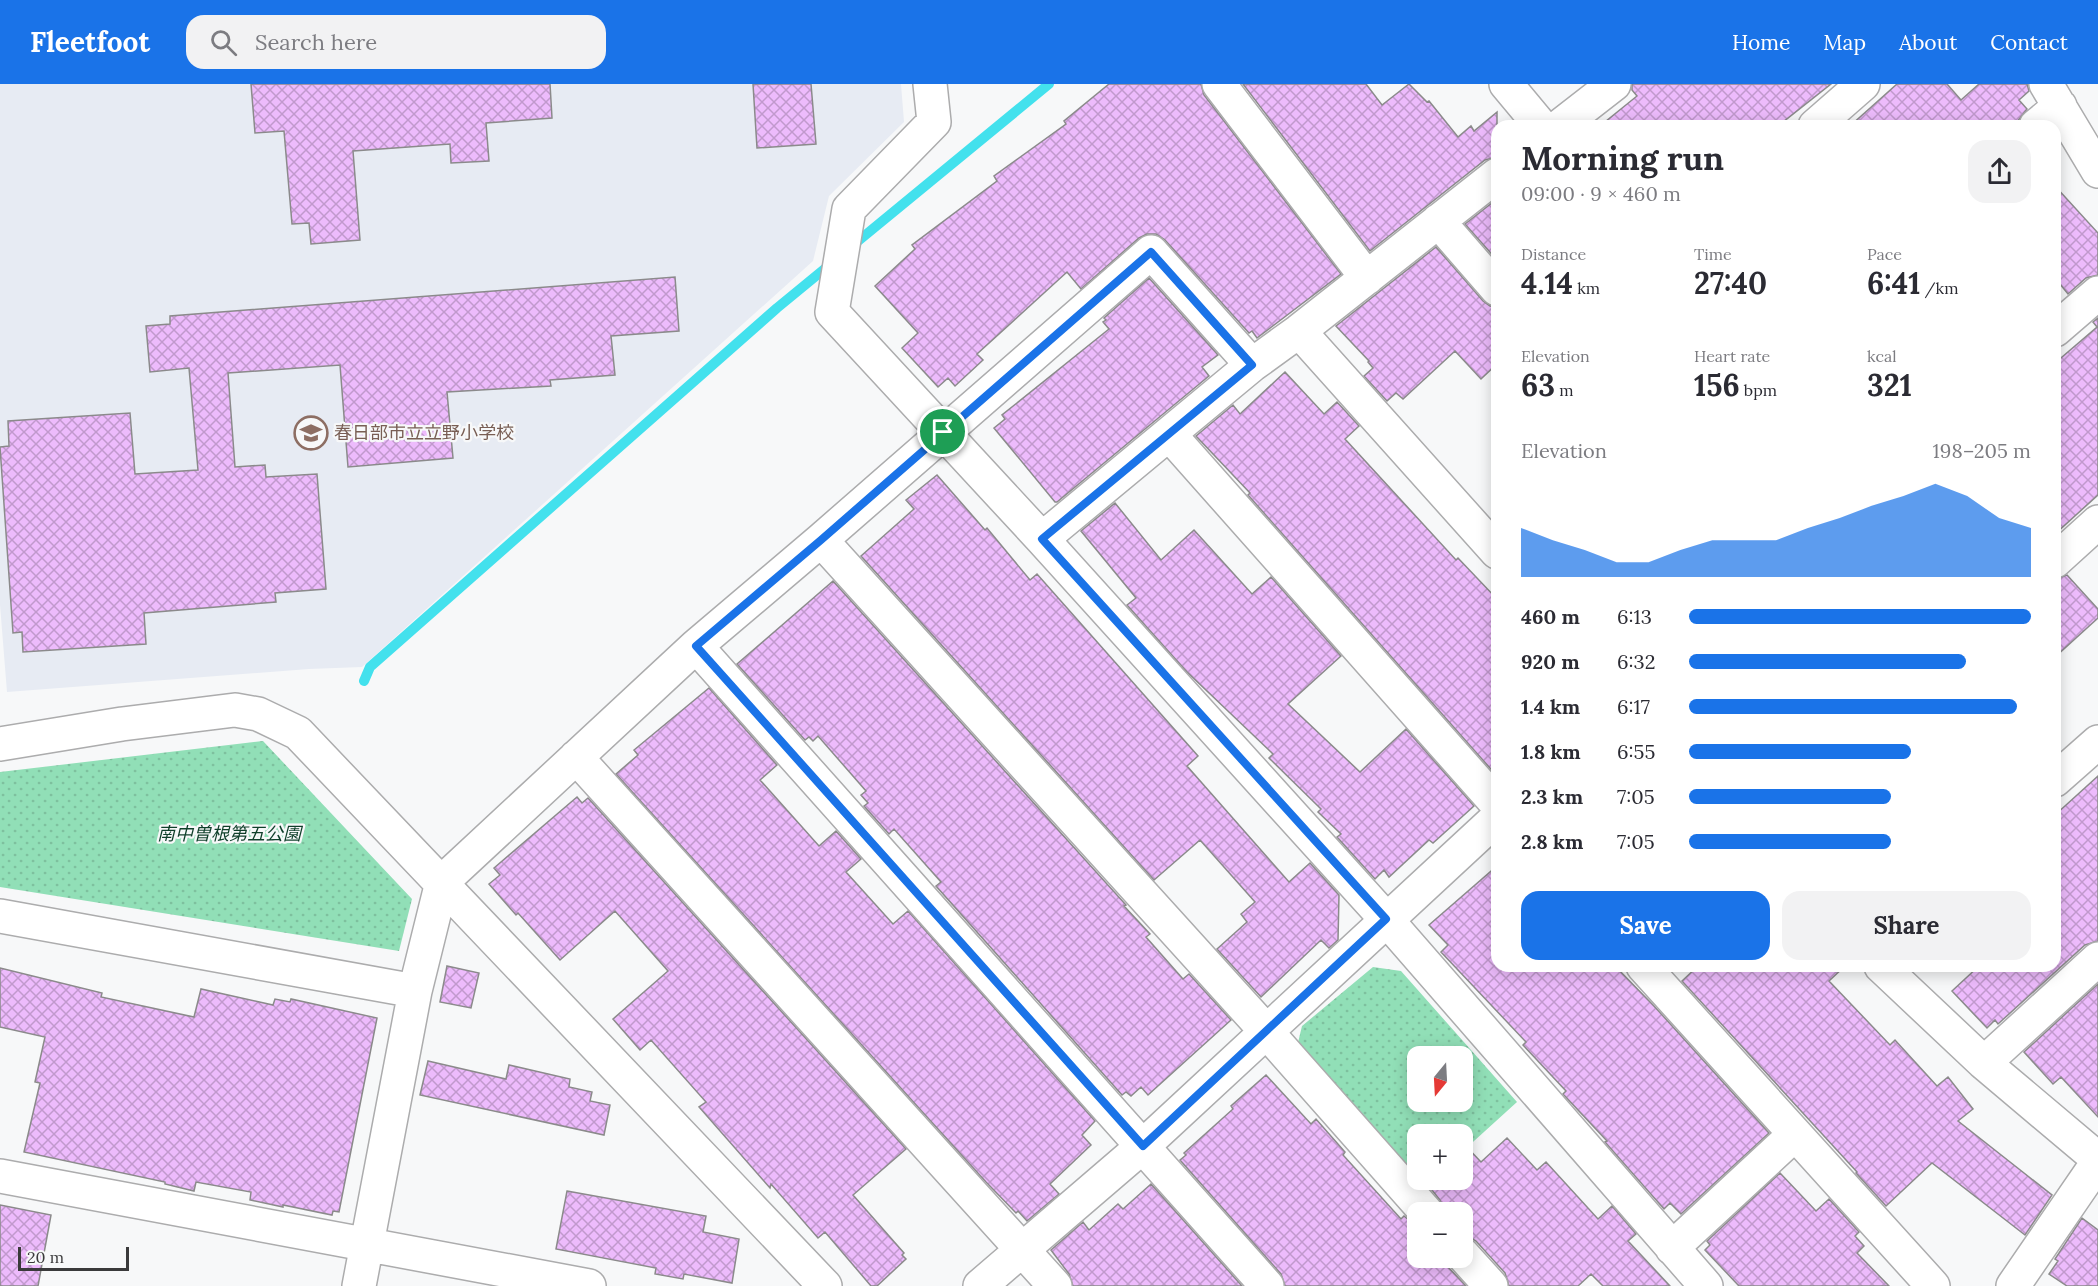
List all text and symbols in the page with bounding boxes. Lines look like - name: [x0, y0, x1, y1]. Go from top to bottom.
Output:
- search box: [186, 15, 606, 69]
- text: Fleetfoot: [30, 24, 150, 60]
- icon: search: [207, 26, 240, 59]
- text: Search here: [255, 28, 377, 56]
- text: Home: [1732, 29, 1790, 56]
- text: Map: [1823, 29, 1866, 56]
- text: About: [1899, 29, 1957, 56]
- text: Contact: [1990, 29, 2068, 56]
- text: Morning run: [1521, 137, 1724, 179]
- button: share: [1968, 140, 2031, 203]
- text: 09:00 · 9 × 460 m: [1521, 181, 1681, 206]
- text: Distance: [1521, 244, 1586, 264]
- text: Time: [1694, 244, 1732, 264]
- text: Pace: [1867, 244, 1902, 264]
- text: 4.14: [1521, 264, 1573, 302]
- text: 27:40: [1694, 264, 1767, 302]
- text: 6:41: [1867, 264, 1920, 302]
- text: km: [1573, 278, 1600, 298]
- text: /km: [1920, 278, 1959, 298]
- text: Elevation: [1521, 346, 1590, 366]
- text: Heart rate: [1694, 346, 1770, 366]
- text: kcal: [1867, 346, 1897, 366]
- text: 63: [1521, 366, 1555, 404]
- text: 156: [1694, 366, 1740, 404]
- text: 321: [1867, 366, 1912, 404]
- text: m: [1555, 380, 1574, 400]
- text: bpm: [1740, 380, 1777, 400]
- pin: [917, 406, 968, 457]
- school or university icon: 春日部市立立野小学校: [293, 415, 329, 451]
- icon: arrive: [926, 415, 959, 448]
- place label: 春日部市立立野小学校: [334, 421, 514, 444]
- text: Elevation: [1521, 438, 1607, 463]
- text: 198–205 m: [1933, 438, 2031, 463]
- text: 460 m: [1521, 604, 1580, 629]
- text: 6:13: [1617, 604, 1652, 629]
- text: 920 m: [1521, 649, 1580, 674]
- text: 6:32: [1617, 649, 1655, 674]
- text: 1.4 km: [1521, 694, 1580, 719]
- text: 6:17: [1617, 694, 1650, 719]
- text: 1.8 km: [1521, 739, 1581, 764]
- text: 6:55: [1617, 739, 1655, 764]
- text: 2.3 km: [1521, 784, 1583, 809]
- text: 7:05: [1617, 784, 1655, 809]
- park label: 南中曽根第五公園: [157, 822, 304, 845]
- text: 2.8 km: [1521, 829, 1583, 854]
- text: 7:05: [1617, 829, 1655, 854]
- button: Save: [1521, 891, 1770, 960]
- button: Share: [1782, 891, 2031, 960]
- north arrow: [1407, 1046, 1473, 1112]
- map controls: [1407, 1046, 1473, 1268]
- button: +: [1407, 1124, 1473, 1190]
- button: −: [1407, 1202, 1473, 1268]
- scale bar: [18, 1244, 129, 1272]
- text: 20 m: [27, 1247, 64, 1267]

